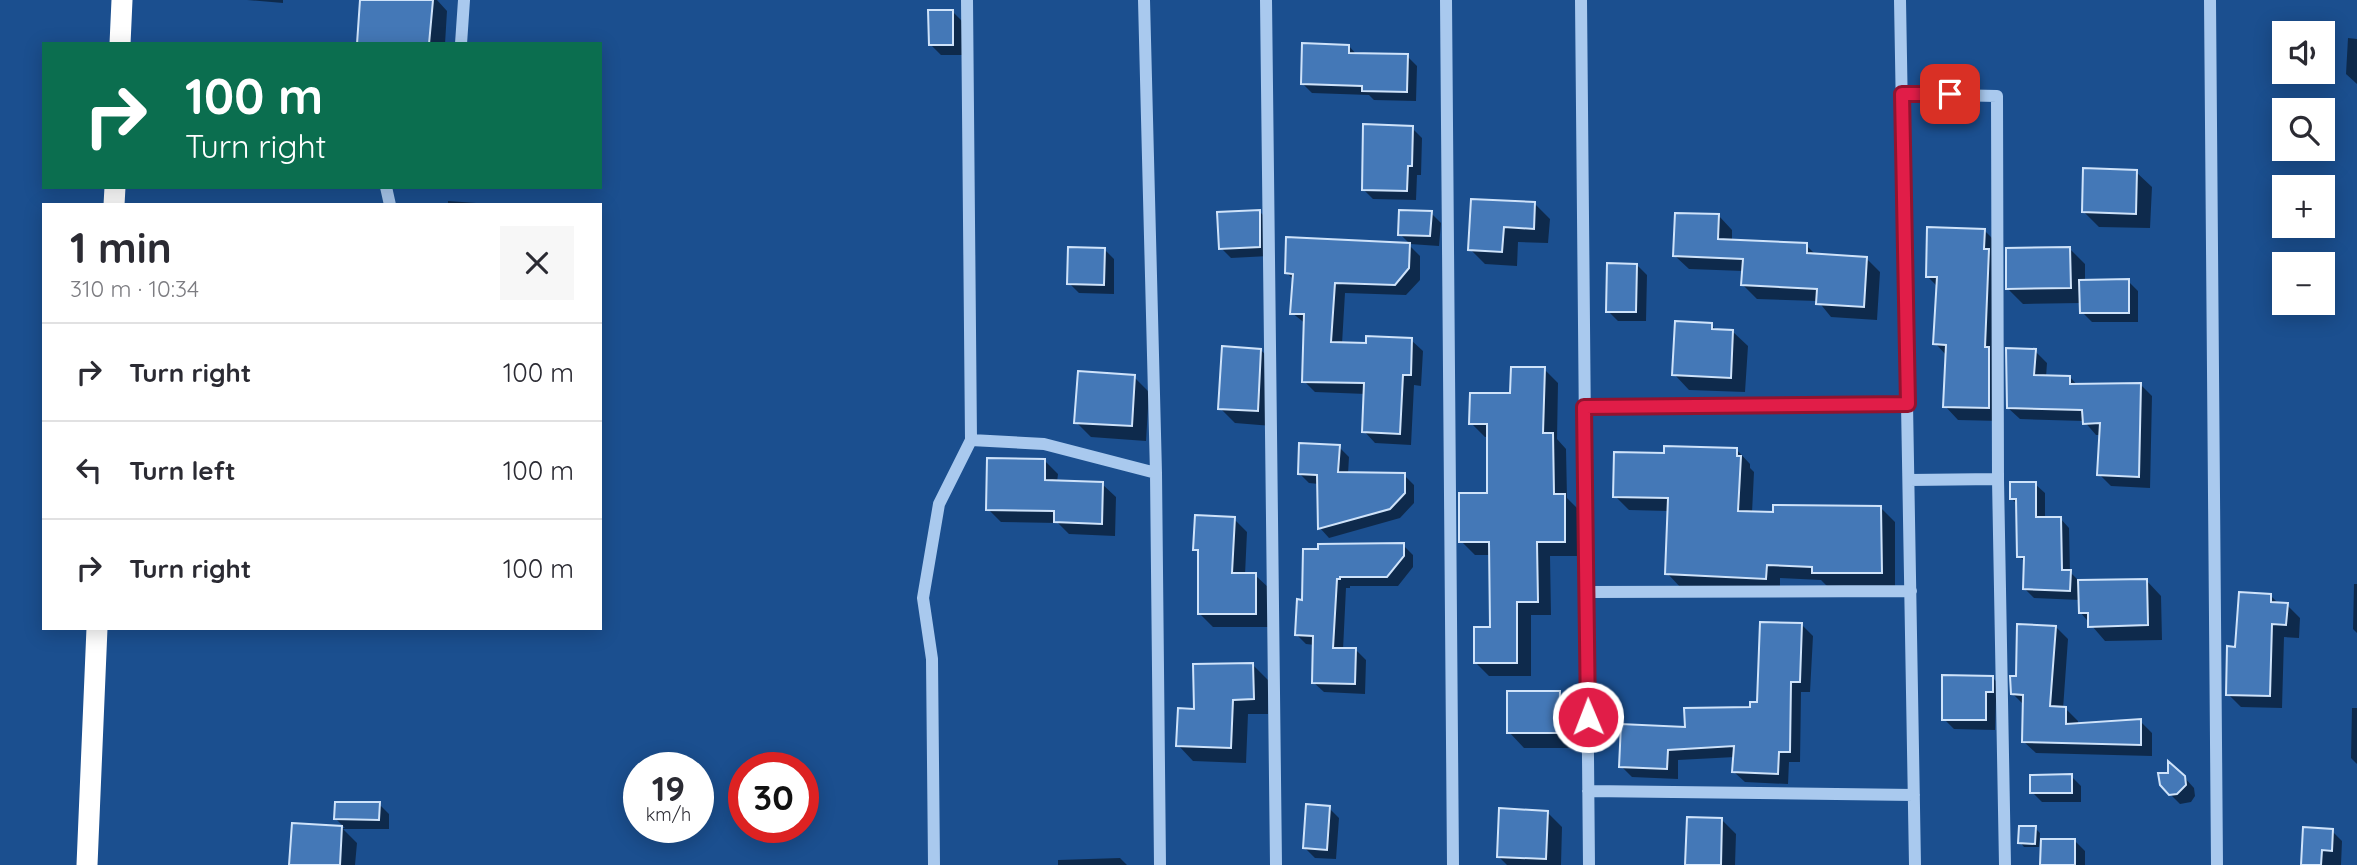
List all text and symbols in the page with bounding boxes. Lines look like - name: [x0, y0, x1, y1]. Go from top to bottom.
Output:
- map controls: [2272, 21, 2335, 315]
- button: sound: [2272, 21, 2335, 84]
- pin: [1920, 64, 1980, 124]
- text: 100 m: [185, 65, 323, 126]
- icon: right: [70, 70, 161, 161]
- icon: arrive: [1931, 75, 1969, 113]
- button: search: [2272, 98, 2335, 161]
- text: Turn right: [185, 126, 326, 166]
- button: +: [2272, 175, 2335, 238]
- text: 1 min: [70, 221, 172, 274]
- button: close: [500, 226, 574, 300]
- button: −: [2272, 252, 2335, 315]
- text: 310 m · 10:34: [70, 274, 199, 303]
- icon: right: [70, 353, 108, 391]
- text: Turn right: [129, 356, 251, 389]
- text: 100 m: [503, 356, 574, 389]
- icon: left: [70, 451, 108, 489]
- text: Turn left: [129, 454, 236, 487]
- text: 100 m: [503, 454, 574, 487]
- icon: right: [70, 549, 108, 587]
- text: Turn right: [129, 552, 251, 585]
- text: 100 m: [503, 552, 574, 585]
- position arrow: [1551, 680, 1625, 754]
- speed limit sign: 30: [728, 752, 819, 843]
- text: 19: [652, 766, 685, 810]
- text: km/h: [646, 803, 691, 826]

